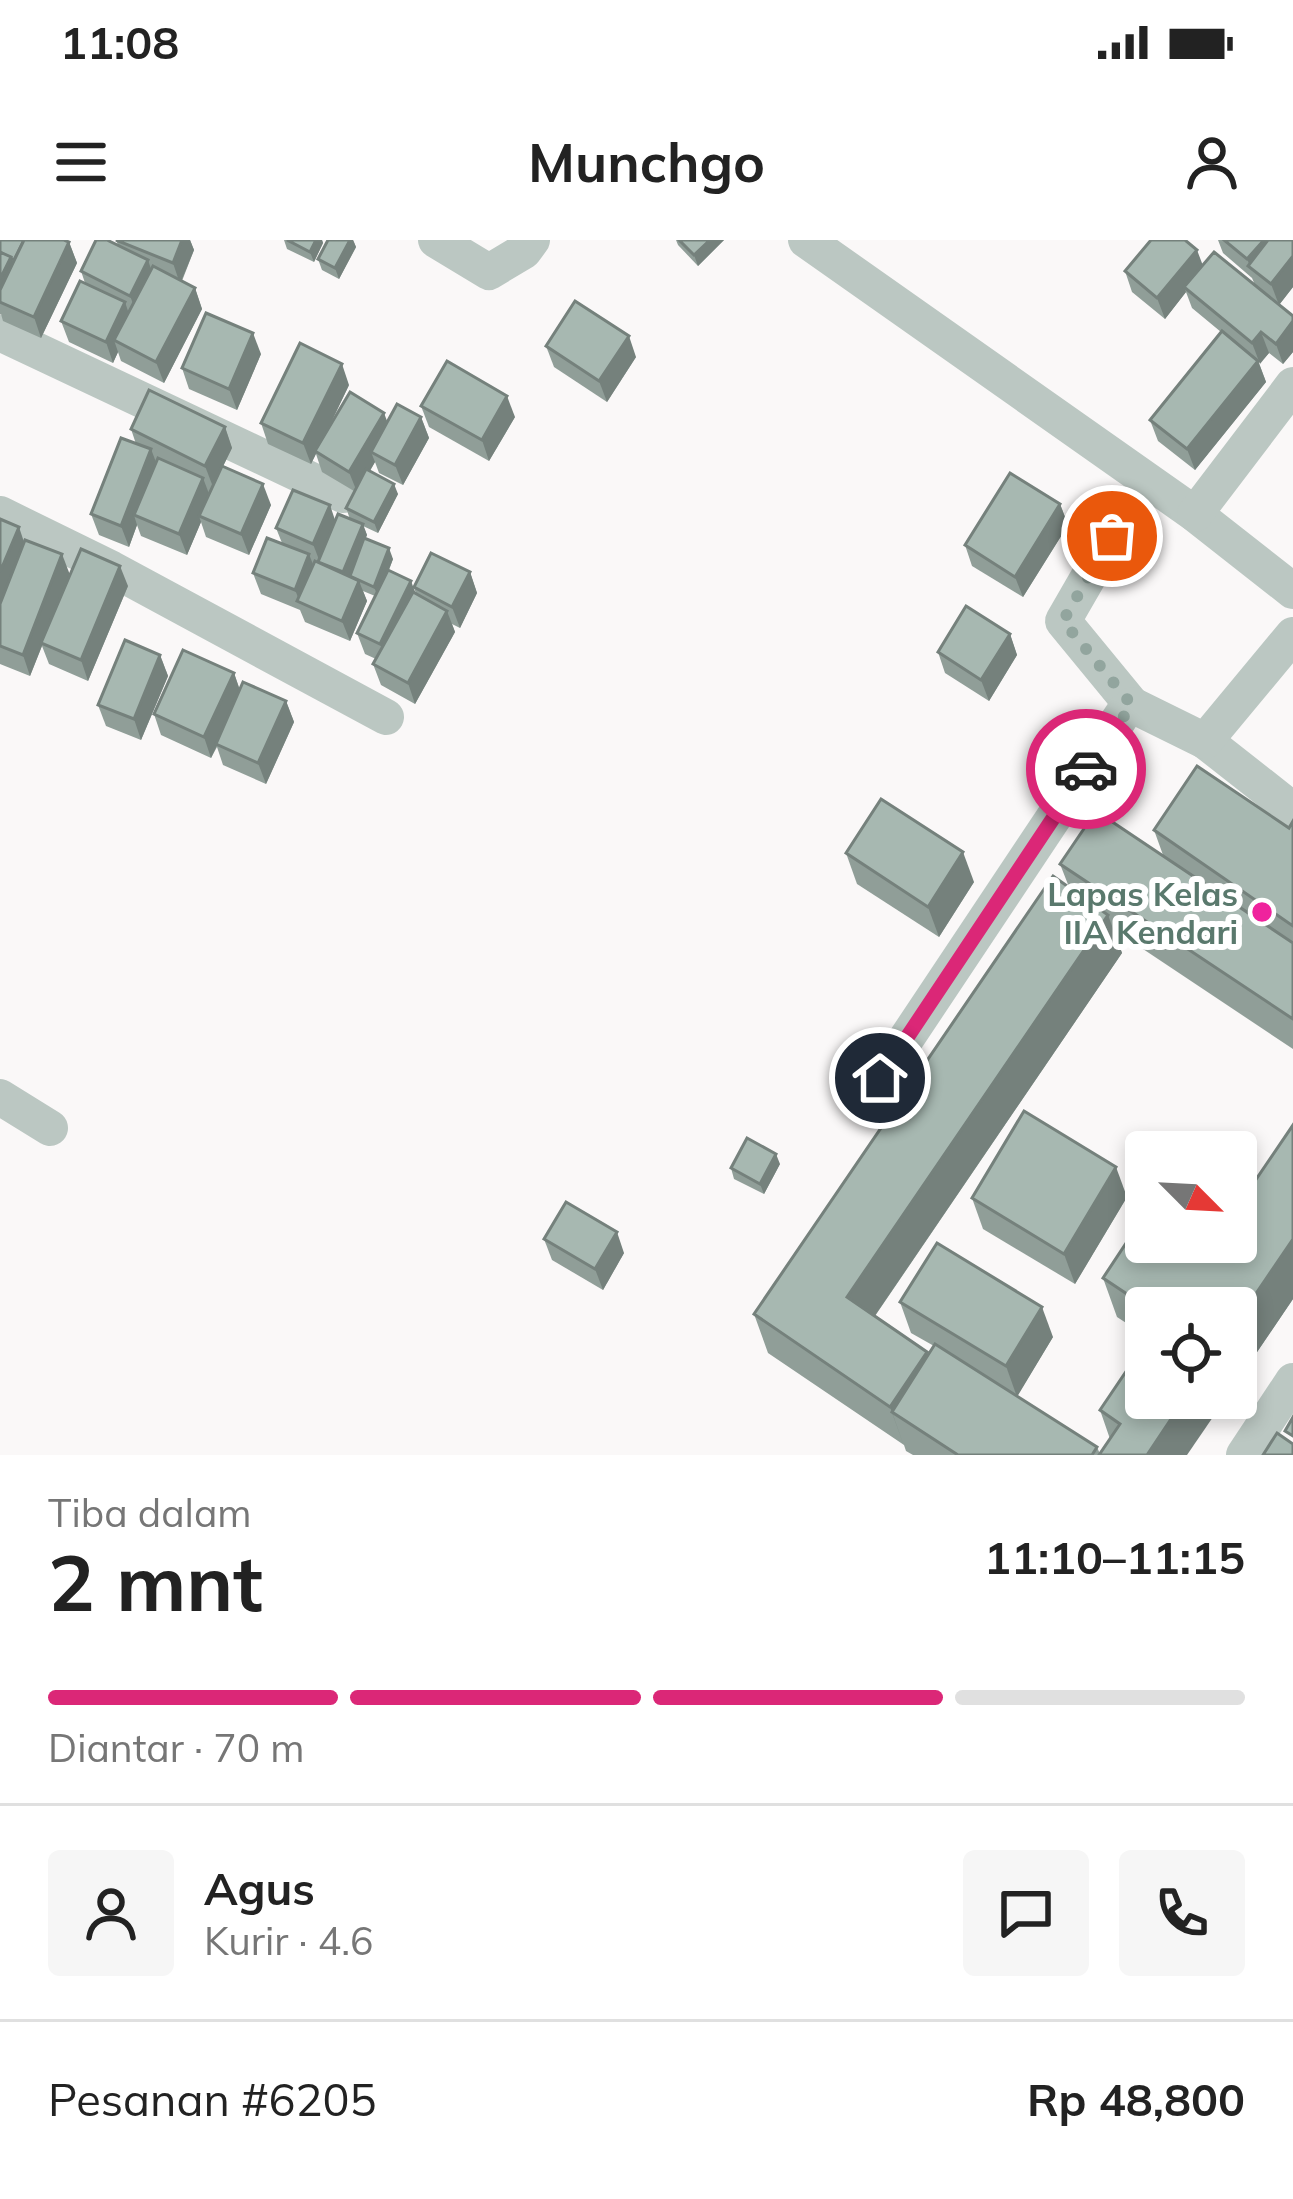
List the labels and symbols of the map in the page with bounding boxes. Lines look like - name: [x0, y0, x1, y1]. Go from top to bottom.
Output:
- pin: [1061, 485, 1163, 587]
- courier: [1026, 709, 1146, 829]
- place label: Lapas Kelas IIA Kendari: [1047, 873, 1238, 952]
- marker: Lapas Kelas IIA Kendari: [1249, 899, 1275, 925]
- pin: [829, 1027, 931, 1129]
- north arrow: [1125, 1131, 1257, 1263]

